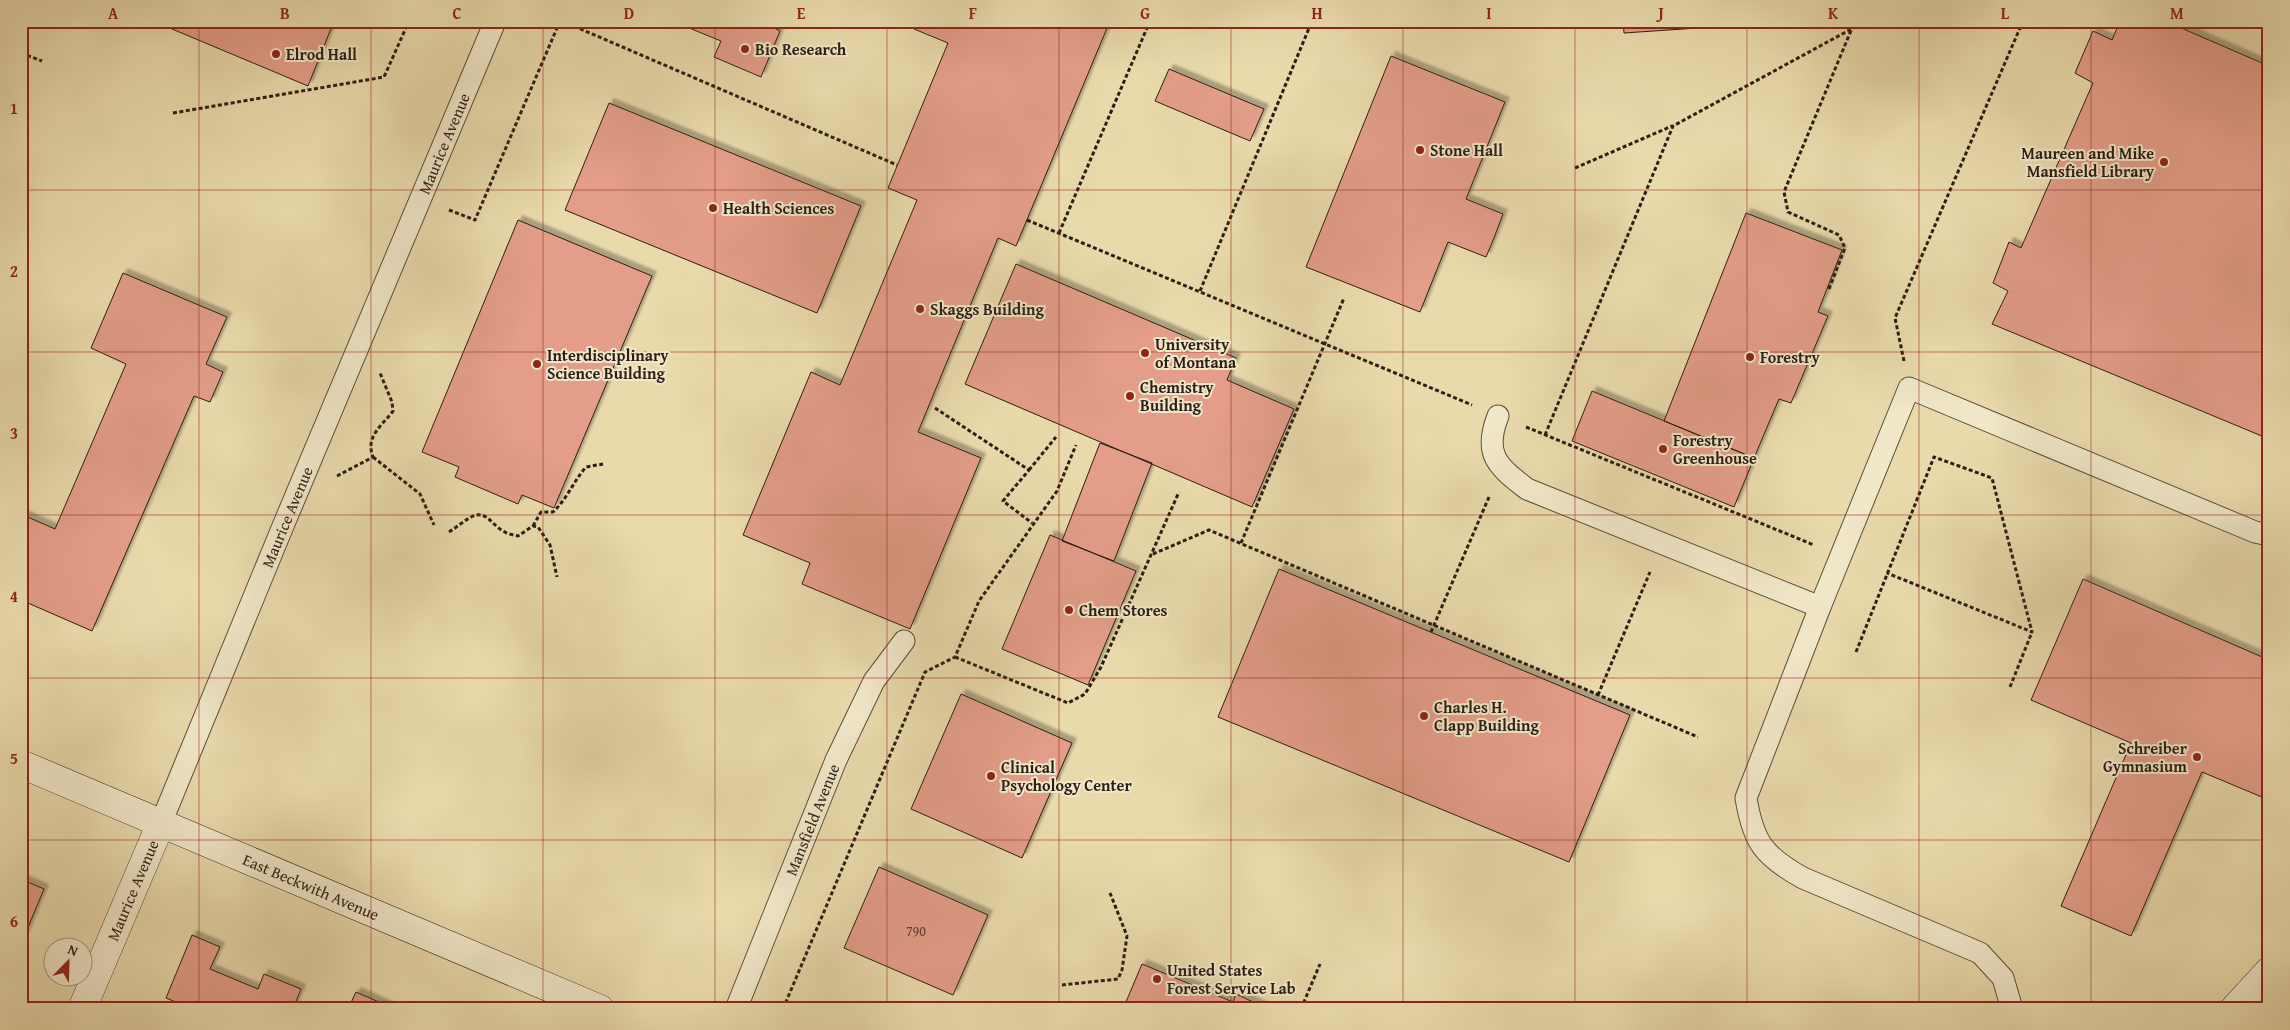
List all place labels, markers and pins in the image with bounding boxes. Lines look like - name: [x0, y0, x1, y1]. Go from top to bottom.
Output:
- place label: Bio Research: [755, 37, 847, 61]
- place label: Elrod Hall: [286, 42, 357, 66]
- marker: Bio Research: [739, 43, 751, 55]
- marker: Elrod Hall: [270, 48, 282, 60]
- place label: Stone Hall: [1430, 138, 1503, 162]
- place label: Maureen and Mike Mansfield Library: [2021, 141, 2155, 183]
- marker: Stone Hall: [1414, 144, 1426, 156]
- marker: Maureen and Mike Mansfield Library: [2158, 156, 2170, 168]
- place label: Health Sciences: [723, 196, 834, 220]
- marker: Health Sciences: [707, 202, 719, 214]
- place label: Skaggs Building: [930, 297, 1045, 321]
- marker: Skaggs Building: [914, 303, 926, 315]
- place label: University of Montana: [1155, 332, 1237, 374]
- place label: Interdisciplinary Science Building: [547, 343, 669, 385]
- place label: Forestry: [1760, 345, 1820, 369]
- marker: University of Montana: [1139, 347, 1151, 359]
- marker: Forestry: [1744, 351, 1756, 363]
- marker: Interdisciplinary Science Building: [531, 358, 543, 370]
- place label: Chemistry Building: [1140, 375, 1214, 417]
- marker: Chemistry Building: [1124, 390, 1136, 402]
- place label: Forestry Greenhouse: [1673, 428, 1757, 470]
- marker: Forestry Greenhouse: [1657, 443, 1669, 455]
- place label: Chem Stores: [1079, 598, 1168, 622]
- marker: Chem Stores: [1063, 604, 1075, 616]
- place label: Charles H. Clapp Building: [1434, 695, 1540, 737]
- marker: Charles H. Clapp Building: [1418, 710, 1430, 722]
- place label: Schreiber Gymnasium: [2103, 736, 2188, 778]
- marker: Schreiber Gymnasium: [2191, 751, 2203, 763]
- place label: Clinical Psychology Center: [1001, 755, 1132, 797]
- marker: Clinical Psychology Center: [985, 770, 997, 782]
- place label: United States Forest Service Lab: [1167, 958, 1296, 1000]
- marker: United States Forest Service Lab: [1151, 973, 1163, 985]

